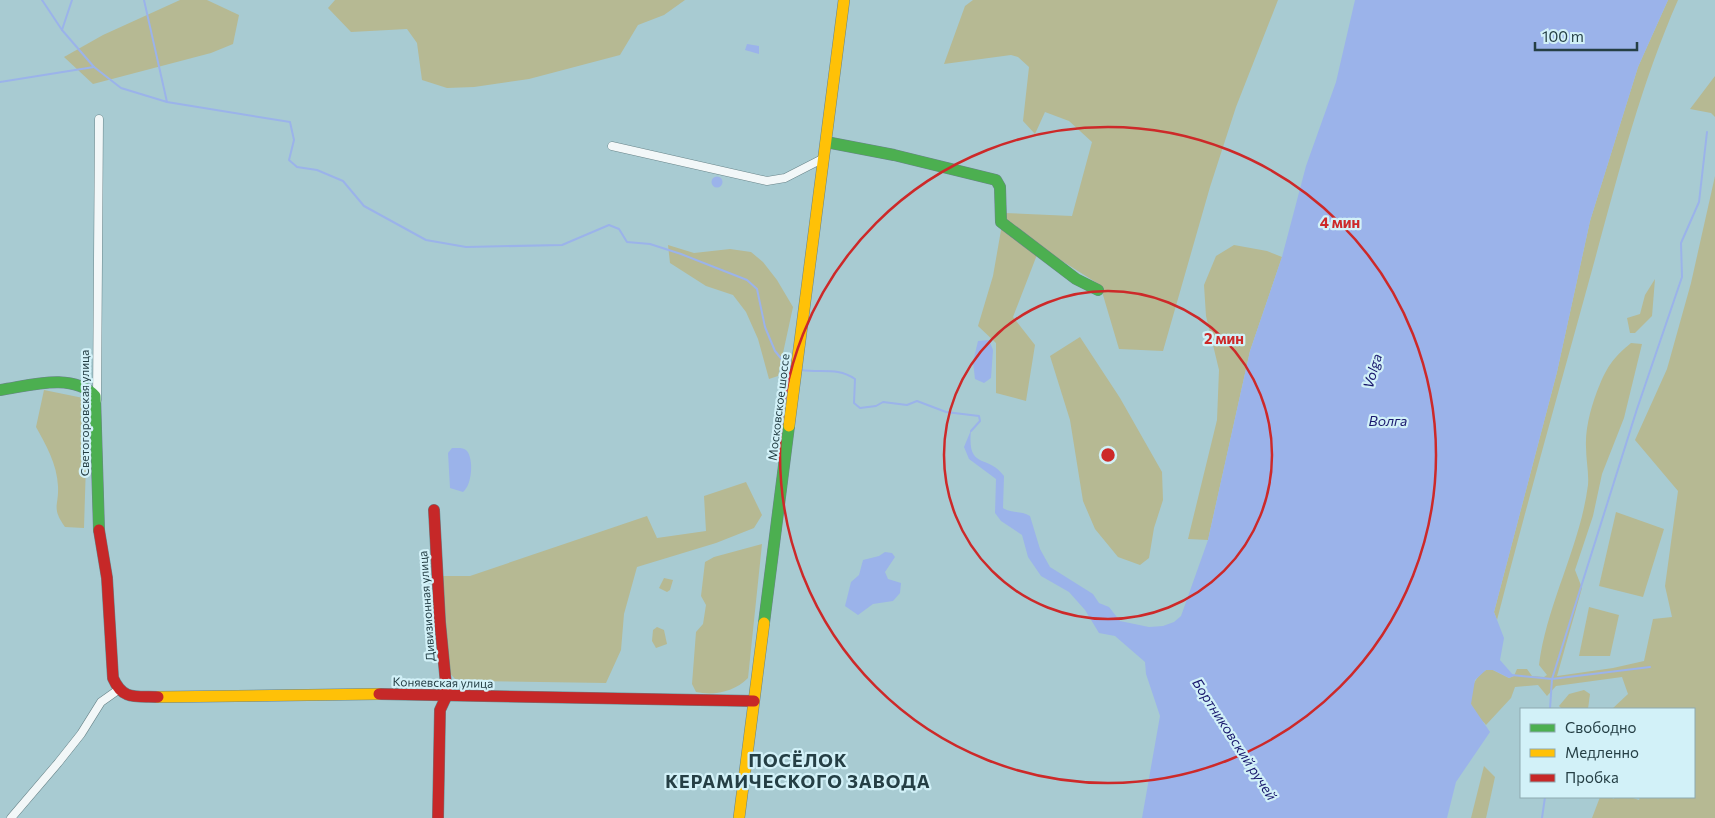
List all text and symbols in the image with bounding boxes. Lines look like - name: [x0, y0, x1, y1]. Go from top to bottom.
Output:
- scale bar: [1535, 20, 1638, 52]
- text: 100 m: [1542, 27, 1584, 45]
- text: 4 мин: [1320, 213, 1360, 231]
- text: 2 мин: [1204, 329, 1244, 347]
- street label: Светогоровская улица: [77, 350, 91, 476]
- water label: Volga: [1359, 352, 1385, 390]
- street label: Московское шоссе: [765, 353, 791, 461]
- water label: Волга: [1369, 412, 1407, 429]
- centre of rings: [1099, 446, 1117, 464]
- street label: Дивизионная улица: [415, 550, 437, 662]
- street label: Коняевская улица: [393, 674, 493, 690]
- water label: Бортниковский ручей: [1189, 675, 1281, 803]
- legend: [1520, 708, 1695, 798]
- text: Свободно: [1565, 718, 1636, 736]
- text: Медленно: [1565, 743, 1639, 761]
- district label: ПОСЁЛОК КЕРАМИЧЕСКОГО ЗАВОДА: [665, 749, 931, 792]
- text: Пробка: [1565, 768, 1619, 786]

